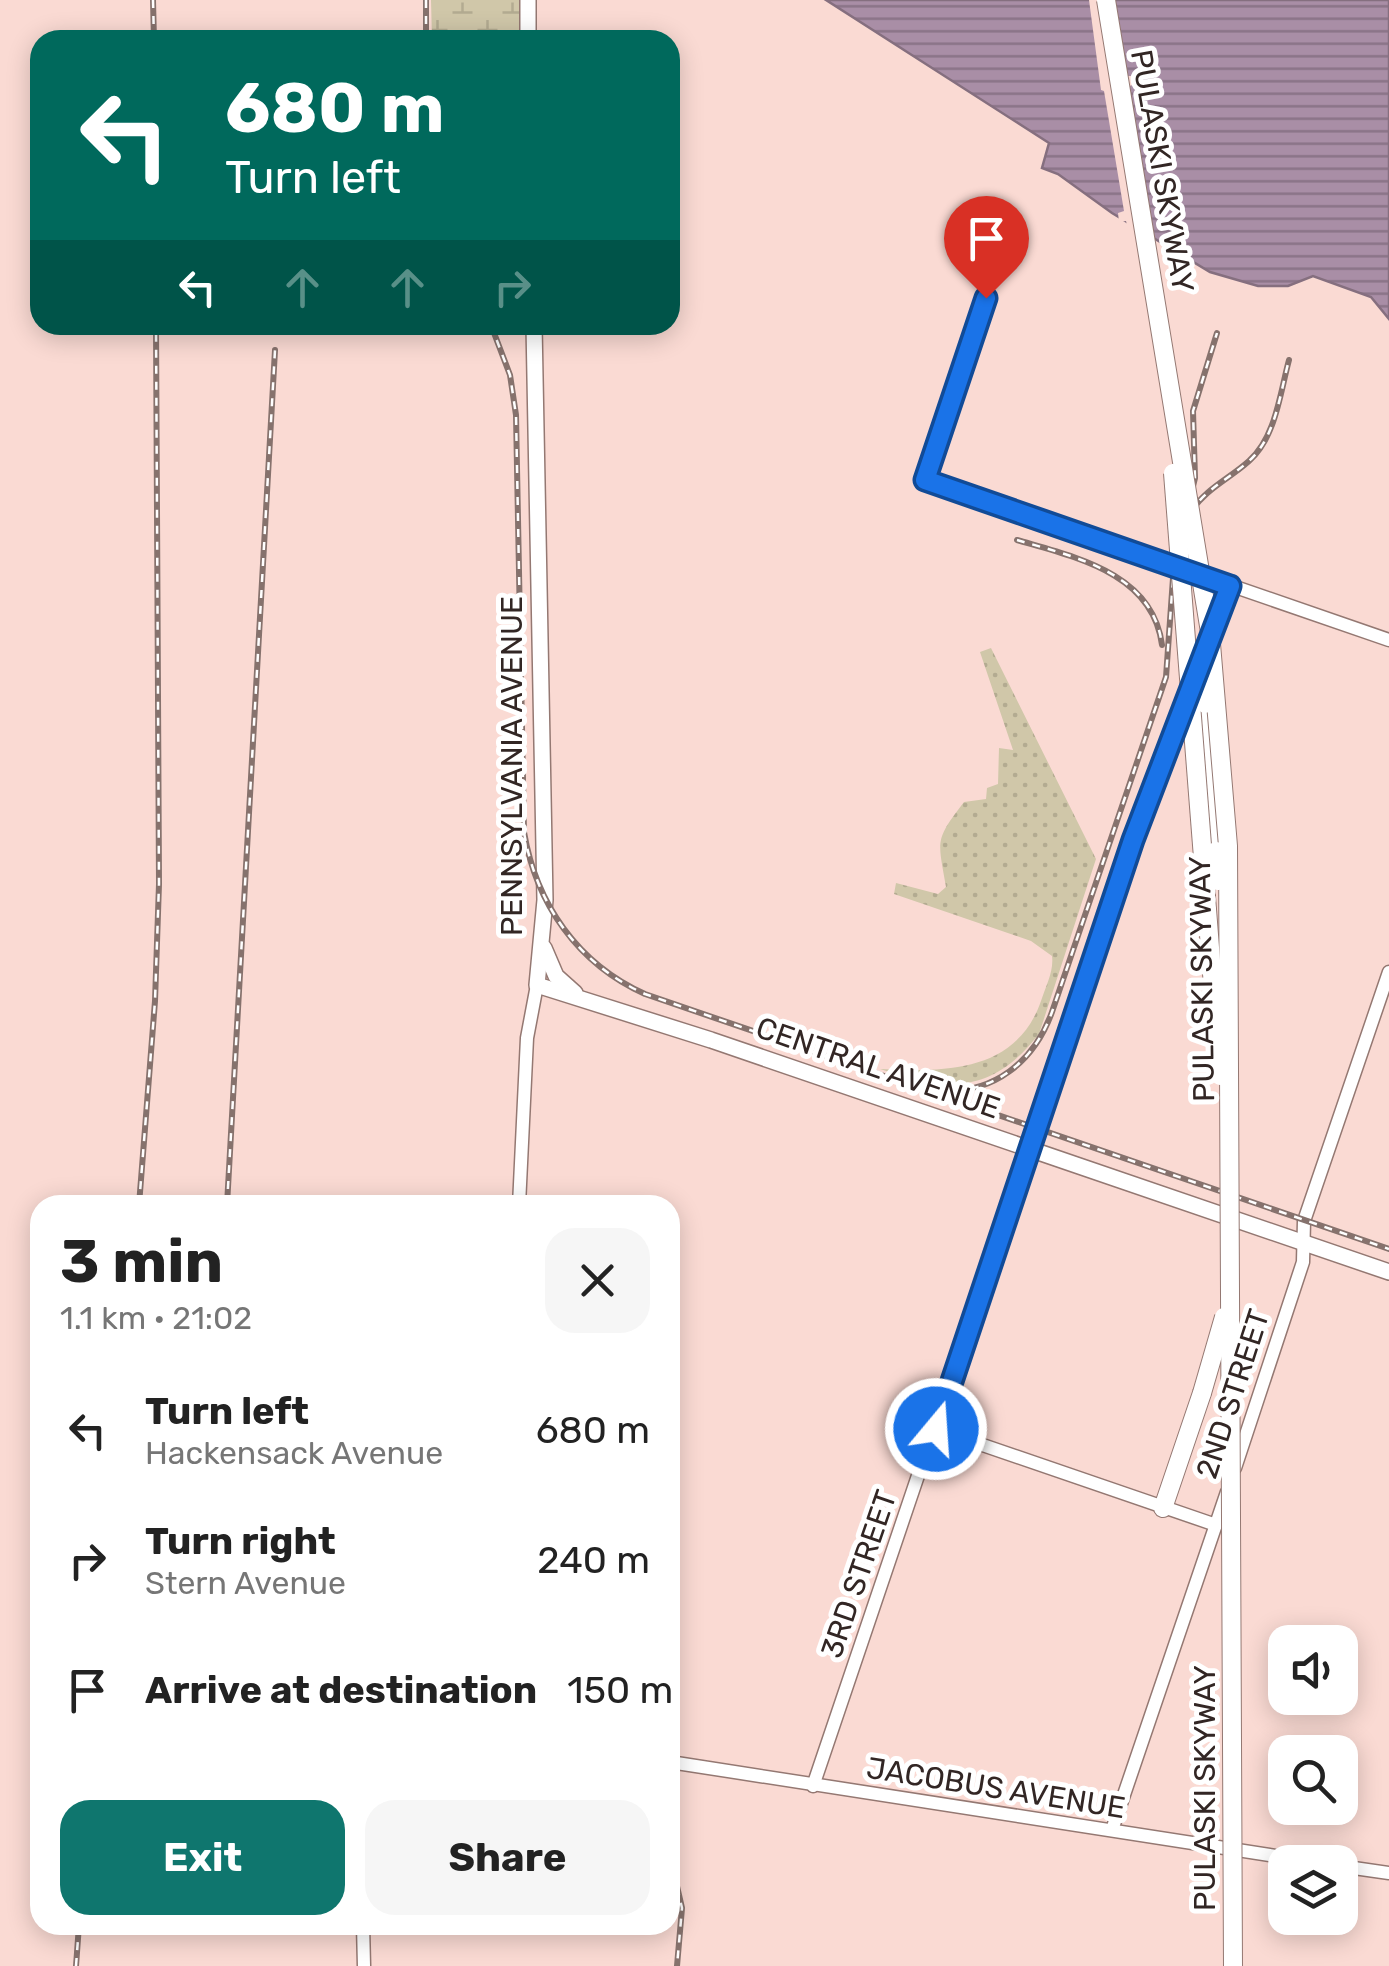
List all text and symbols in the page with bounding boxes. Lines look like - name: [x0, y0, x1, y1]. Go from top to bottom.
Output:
- street label: PULASKI SKYWAY: [1123, 47, 1201, 295]
- text: 680 m: [225, 67, 445, 150]
- icon: left: [60, 70, 190, 200]
- text: Turn left: [225, 151, 401, 204]
- pin: [944, 196, 1029, 299]
- icon: arrive: [959, 211, 1014, 266]
- icon: left: [170, 260, 225, 315]
- icon: ahead: [275, 260, 330, 315]
- icon: ahead: [380, 260, 435, 315]
- icon: right: [485, 260, 540, 315]
- street label: PENNSYLVANIA AVENUE: [494, 596, 530, 936]
- street label: PULASKI SKYWAY: [1182, 856, 1222, 1102]
- street label: CENTRAL AVENUE: [751, 1009, 1005, 1127]
- text: 3 min: [60, 1226, 223, 1297]
- button: close: [545, 1228, 650, 1333]
- text: 1.1 km · 21:02: [60, 1299, 252, 1337]
- street label: 2ND STREET: [1189, 1305, 1277, 1483]
- position arrow: [884, 1377, 988, 1481]
- text: Turn left: [145, 1388, 309, 1434]
- icon: left: [60, 1403, 115, 1458]
- text: 680 m: [536, 1407, 650, 1453]
- text: Hackensack Avenue: [145, 1434, 443, 1472]
- street label: 3RD STREET: [814, 1485, 904, 1663]
- text: Turn right: [145, 1518, 336, 1564]
- icon: right: [60, 1533, 115, 1588]
- text: 240 m: [537, 1537, 650, 1583]
- text: Stern Avenue: [145, 1564, 346, 1602]
- map controls: [1268, 1625, 1358, 1935]
- button: sound: [1268, 1625, 1358, 1715]
- icon: arrive: [60, 1663, 115, 1718]
- street label: PULASKI SKYWAY: [1187, 1665, 1223, 1911]
- text: Arrive at destination: [145, 1667, 537, 1713]
- text: 150 m: [567, 1667, 673, 1713]
- button: search: [1268, 1735, 1358, 1825]
- street label: JACOBUS AVENUE: [864, 1750, 1128, 1826]
- button: Exit: [60, 1800, 345, 1915]
- button: Share: [365, 1800, 650, 1915]
- button: layers: [1268, 1845, 1358, 1935]

